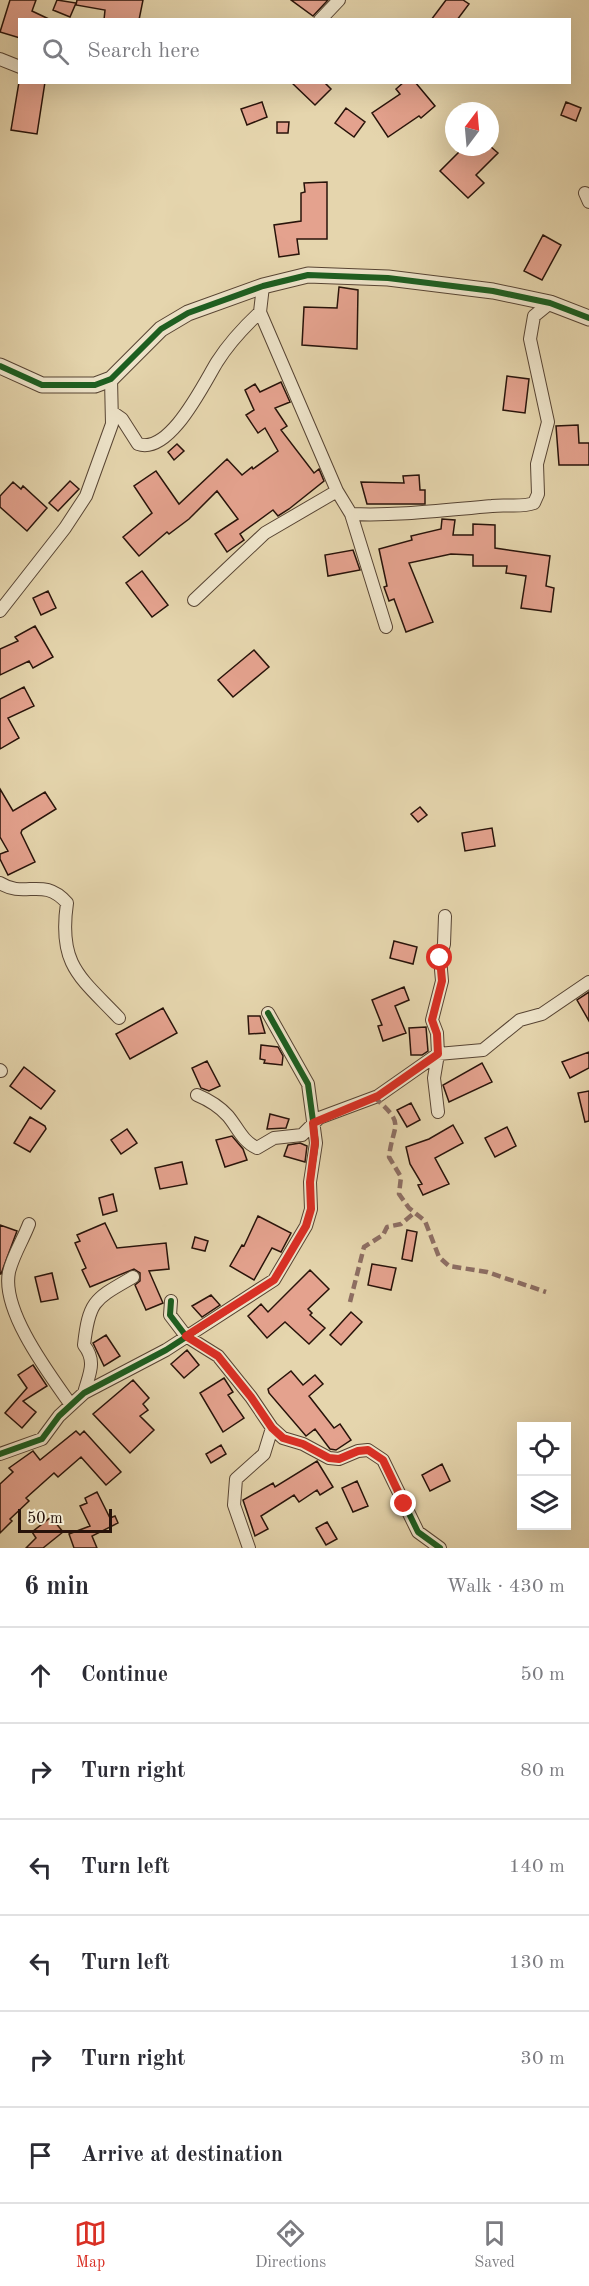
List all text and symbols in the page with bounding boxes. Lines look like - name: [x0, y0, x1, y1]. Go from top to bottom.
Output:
- search box: [18, 18, 571, 84]
- icon: search: [39, 35, 72, 68]
- text: Search here: [87, 40, 200, 62]
- north arrow: [445, 102, 499, 156]
- route start: [426, 944, 452, 970]
- map controls: [517, 1422, 571, 1530]
- button: locate: [517, 1422, 571, 1476]
- button: layers: [517, 1476, 571, 1530]
- route end: [390, 1490, 416, 1516]
- scale bar: [18, 1506, 112, 1534]
- text: 50 m: [27, 1511, 63, 1527]
- text: 6 min: [24, 1574, 89, 1600]
- text: Walk · 430 m: [446, 1577, 565, 1597]
- icon: ahead: [24, 1659, 57, 1692]
- text: Continue: [81, 1664, 168, 1686]
- text: 50 m: [520, 1665, 565, 1685]
- icon: right: [24, 1755, 57, 1788]
- text: Turn right: [81, 1760, 185, 1782]
- text: 80 m: [520, 1761, 565, 1781]
- icon: left: [24, 1851, 57, 1884]
- text: Turn left: [81, 1856, 170, 1878]
- text: 140 m: [509, 1857, 565, 1877]
- icon: left: [24, 1947, 57, 1980]
- text: Turn left: [81, 1952, 170, 1974]
- text: 130 m: [509, 1953, 565, 1973]
- icon: right: [24, 2043, 57, 2076]
- text: Turn right: [81, 2048, 185, 2070]
- text: 30 m: [520, 2049, 565, 2069]
- icon: arrive: [24, 2139, 57, 2172]
- text: Arrive at destination: [81, 2144, 283, 2166]
- tab: Map: [74, 2217, 107, 2273]
- tab: Directions: [255, 2217, 326, 2273]
- tab: Saved: [474, 2217, 515, 2273]

